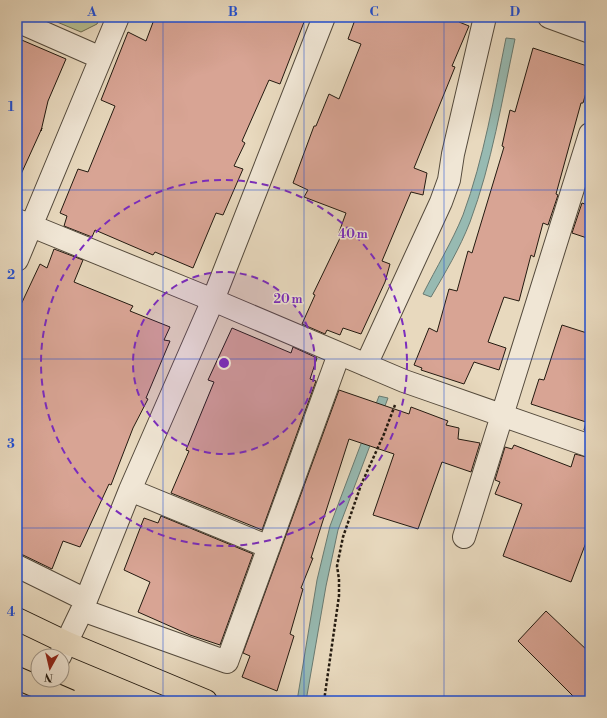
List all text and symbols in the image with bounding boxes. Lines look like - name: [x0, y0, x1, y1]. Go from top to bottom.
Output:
- text: A: [86, 4, 97, 20]
- text: B: [228, 4, 238, 20]
- text: C: [369, 4, 379, 20]
- text: D: [510, 4, 520, 20]
- text: 1: [8, 99, 15, 115]
- text: 40 m: [338, 227, 368, 242]
- text: 2: [7, 267, 15, 283]
- text: 20 m: [273, 292, 303, 307]
- centre of rings: [217, 356, 231, 370]
- text: 3: [7, 436, 15, 452]
- text: 4: [7, 604, 16, 620]
- north arrow: [30, 648, 70, 688]
- text: N: [43, 669, 54, 684]

